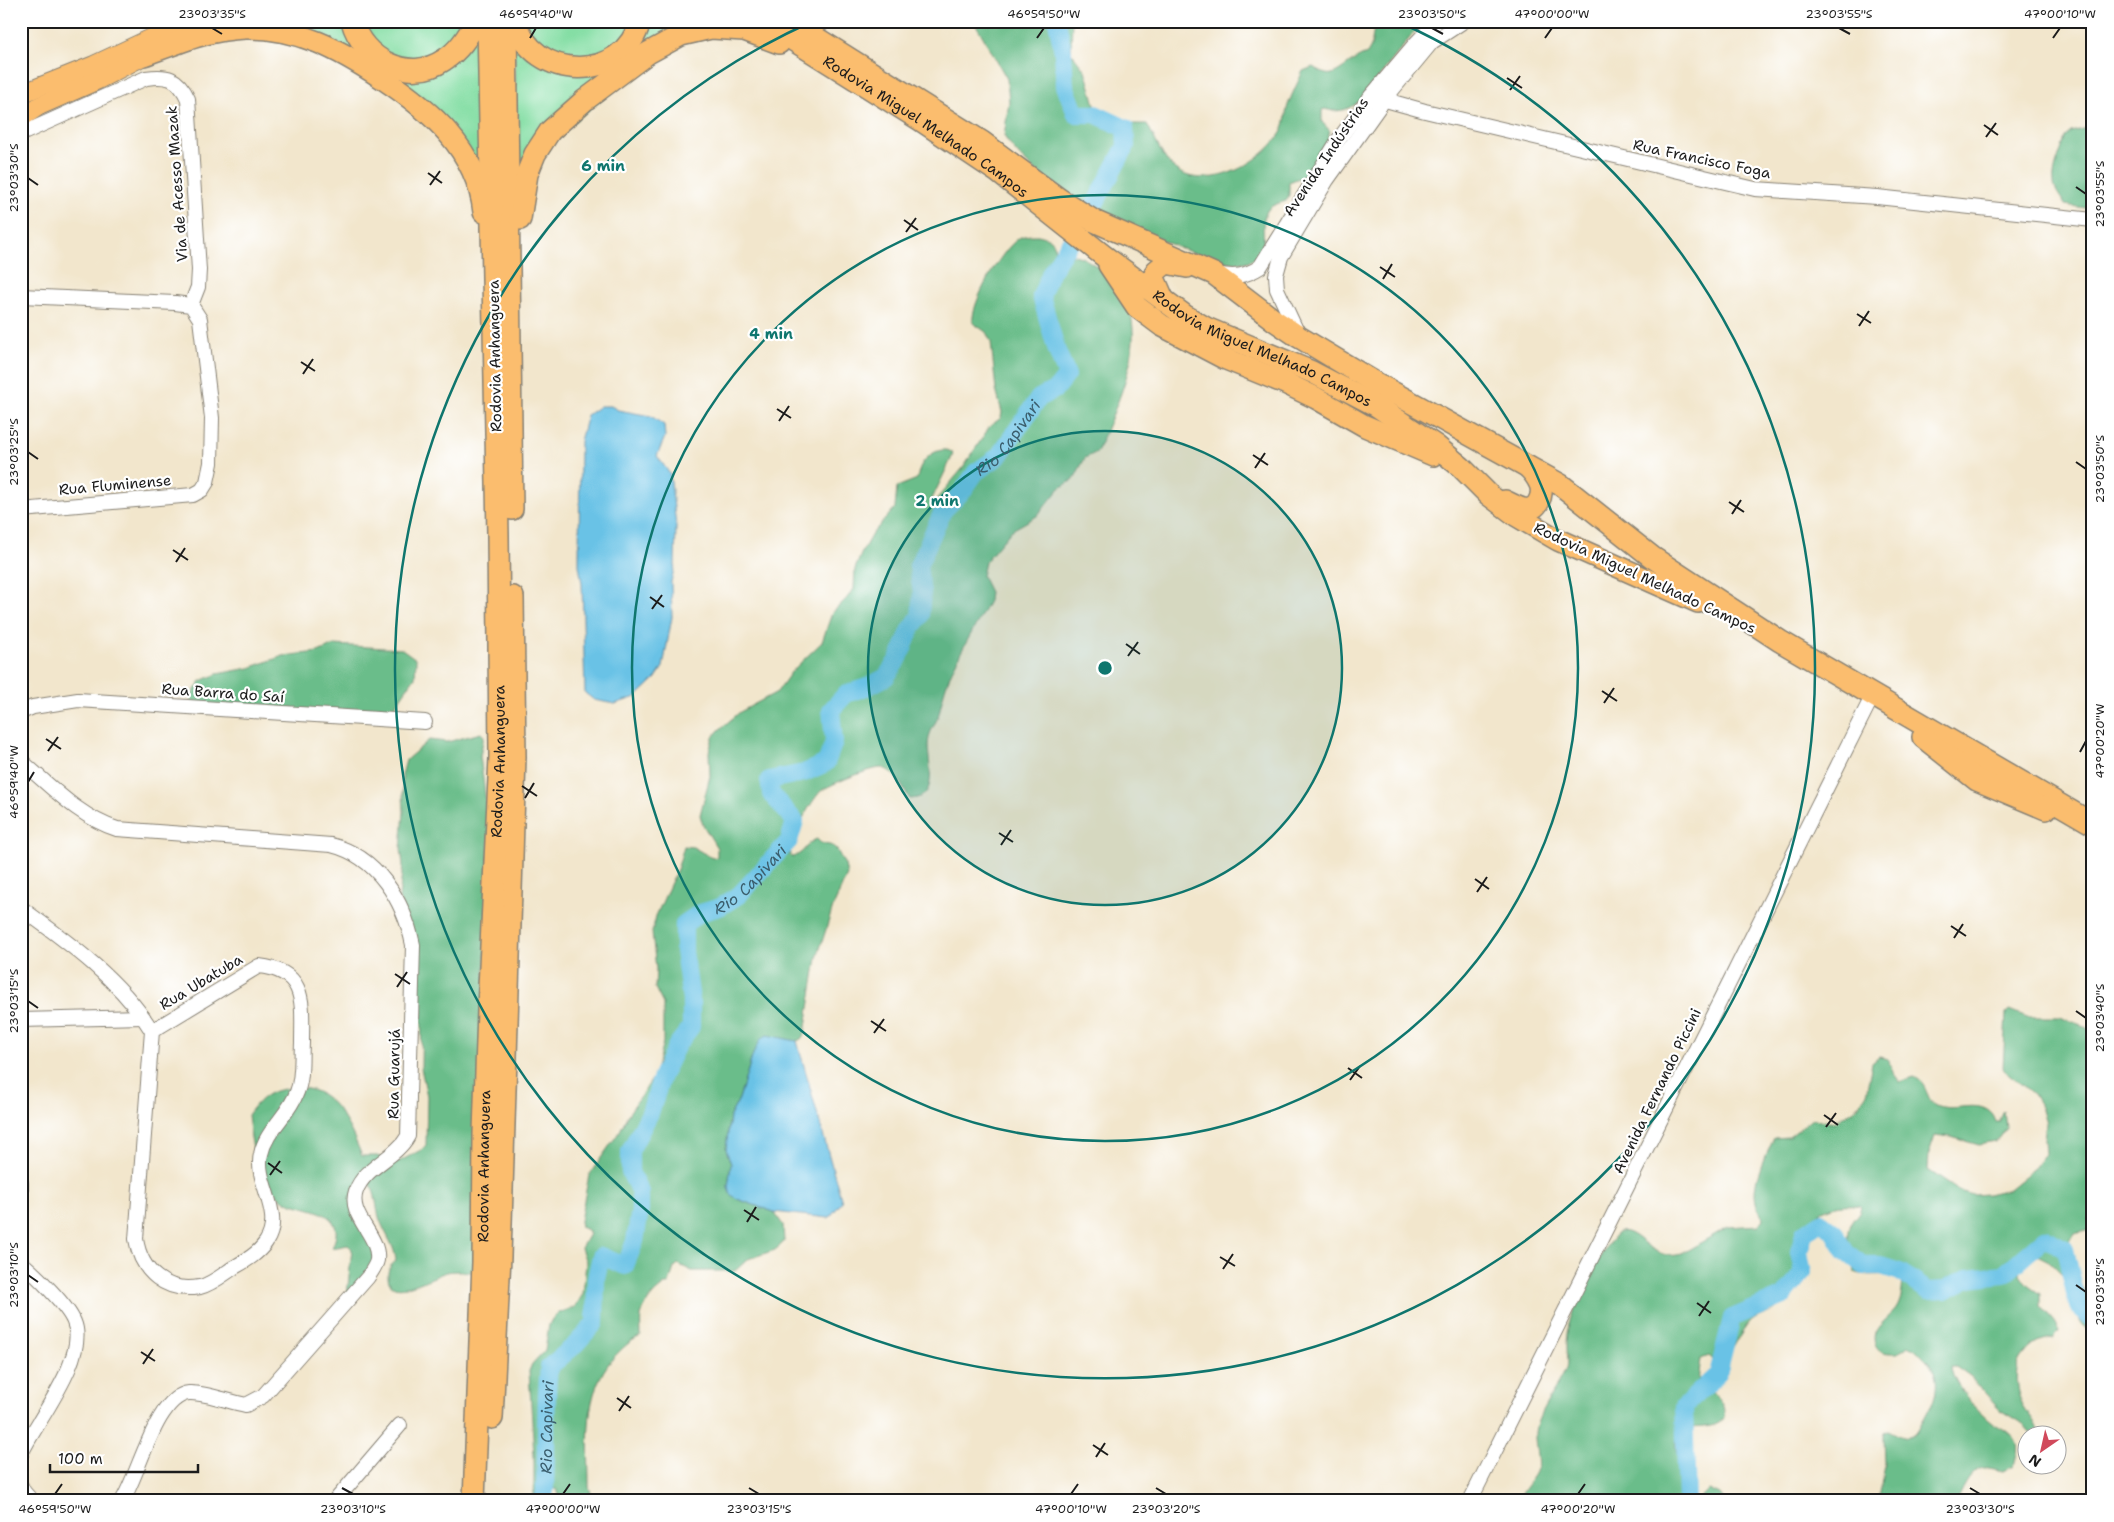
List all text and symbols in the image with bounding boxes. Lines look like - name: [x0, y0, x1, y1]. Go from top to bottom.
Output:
- text: 23°03'35"S: [178, 6, 246, 22]
- text: 46°59'40"W: [499, 6, 573, 22]
- text: 46°59'50"W: [1007, 6, 1081, 22]
- text: 23°03'50"S: [1398, 6, 1467, 22]
- text: 47°00'00"W: [1514, 6, 1590, 22]
- text: 23°03'55"S: [1806, 6, 1873, 22]
- text: 47°00'10"W: [2024, 6, 2096, 22]
- street label: Rodovia Miguel Melhado Campos: [819, 51, 1033, 202]
- street label: Avenida Indústrias: [1279, 94, 1373, 220]
- street label: Via de Acesso Mazak: [162, 105, 192, 263]
- street label: Rua Francisco Foga: [1631, 135, 1773, 184]
- text: 23°03'30"S: [6, 143, 22, 213]
- text: 6 min: [581, 156, 625, 176]
- text: 23°03'55"S: [2092, 160, 2108, 227]
- street label: Rodovia Anhanguera: [484, 279, 506, 432]
- street label: Rodovia Miguel Melhado Campos: [1149, 285, 1375, 412]
- text: 4 min: [749, 324, 793, 344]
- water label: Rio Capivari: [971, 395, 1046, 481]
- text: 23°03'25"S: [6, 418, 22, 486]
- text: 23°03'50"S: [2092, 434, 2108, 503]
- street label: Rua Fluminense: [58, 470, 172, 500]
- text: 2 min: [915, 491, 959, 511]
- street label: Rodovia Miguel Melhado Campos: [1531, 518, 1759, 638]
- centre of rings: [1096, 659, 1114, 677]
- street label: Rua Barra do Saí: [161, 679, 286, 707]
- street label: Rodovia Anhanguera: [486, 684, 510, 838]
- text: 47°00'20"W: [2092, 704, 2108, 778]
- text: 46°59'40"W: [6, 745, 22, 819]
- water label: Rio Capivari: [712, 840, 792, 919]
- street label: Rua Ubatuba: [156, 949, 247, 1015]
- text: 23°03'15"S: [6, 968, 22, 1033]
- text: 23°03'40"S: [2092, 983, 2108, 1053]
- street label: Avenida Fernando Piccini: [1608, 1005, 1706, 1177]
- street label: Rua Guarujá: [383, 1028, 405, 1119]
- street label: Rodovia Anhanguera: [473, 1089, 495, 1243]
- text: 23°03'10"S: [6, 1242, 22, 1308]
- text: 23°03'35"S: [2092, 1258, 2108, 1326]
- water label: Rio Capivari: [536, 1379, 559, 1474]
- north arrow: [2016, 1424, 2066, 1474]
- scale bar: [50, 1442, 198, 1474]
- text: 100 m: [58, 1449, 103, 1469]
- text: N: [2025, 1450, 2044, 1471]
- text: 46°59'50"W: [18, 1501, 92, 1517]
- text: 23°03'10"S: [320, 1501, 386, 1517]
- text: 47°00'00"W: [525, 1501, 601, 1517]
- text: 23°03'15"S: [727, 1501, 792, 1517]
- text: 47°00'10"W: [1035, 1501, 1107, 1517]
- text: 23°03'20"S: [1132, 1501, 1201, 1517]
- text: 47°00'20"W: [1541, 1501, 1615, 1517]
- text: 23°03'30"S: [1945, 1501, 2015, 1517]

